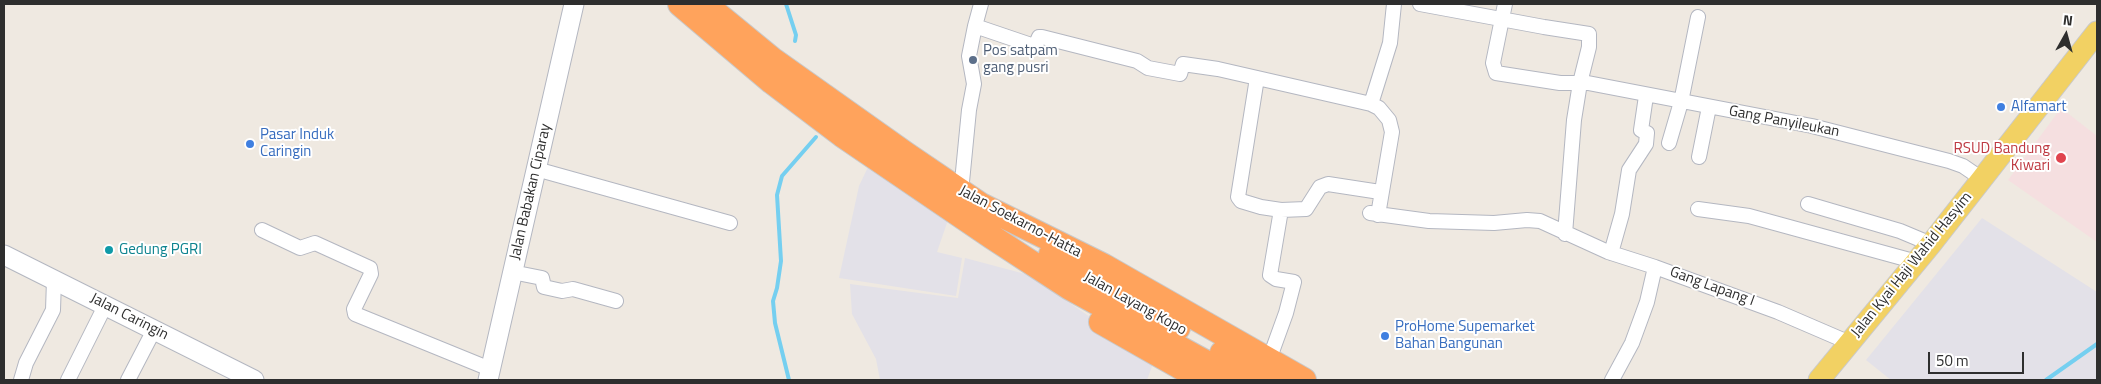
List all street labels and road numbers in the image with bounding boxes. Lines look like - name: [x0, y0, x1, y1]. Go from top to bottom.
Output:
- street label: Gang Panyileukan: [1727, 102, 1841, 142]
- street label: Jalan Babakan Ciparay: [507, 122, 555, 262]
- street label: Jalan Soekarno-Hatta: [956, 182, 1084, 262]
- street label: Jalan Kyai Haji Wahid Hasyim: [1848, 189, 1976, 341]
- street label: Gang Lapang I: [1667, 263, 1757, 311]
- street label: Jalan Layang Kopo: [1081, 268, 1189, 340]
- street label: Jalan Caringin: [87, 290, 171, 344]

